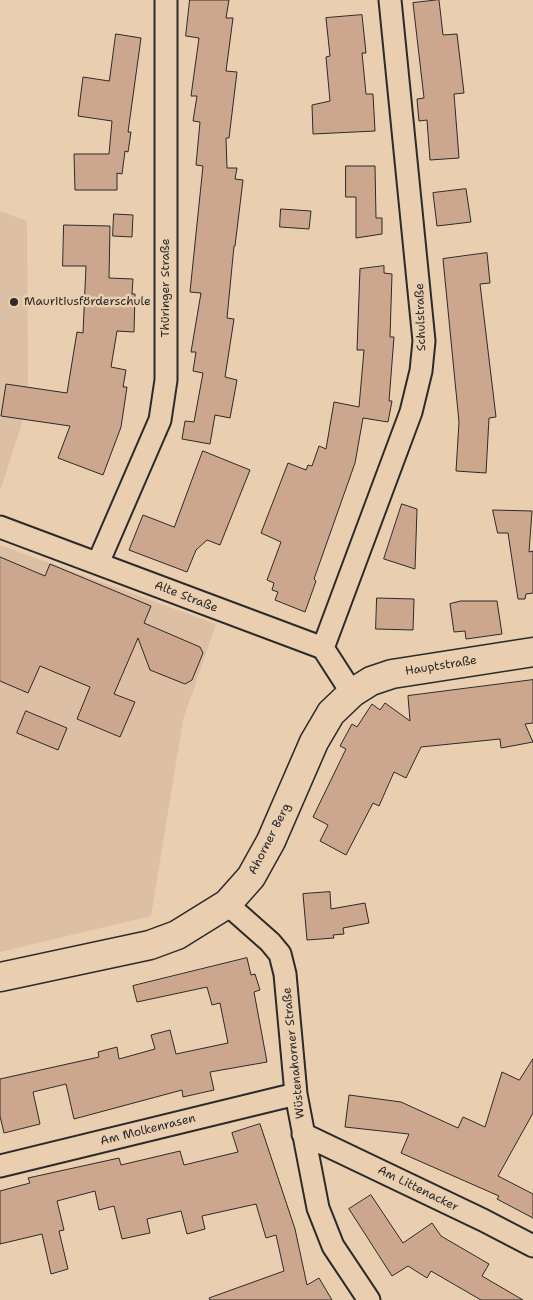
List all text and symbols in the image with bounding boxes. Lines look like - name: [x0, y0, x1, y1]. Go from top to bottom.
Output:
- street label: Thüringer Straße: [159, 238, 173, 338]
- street label: Schulstraße: [413, 283, 429, 351]
- place label: Mauritiusförderschule: [24, 295, 151, 309]
- marker: Mauritiusförderschule: [8, 296, 20, 308]
- street label: Alte Straße: [152, 578, 220, 616]
- street label: Hauptstraße: [404, 653, 478, 679]
- street label: Ahorner Berg: [246, 801, 294, 877]
- street label: Wüstenahorner Straße: [280, 987, 308, 1119]
- street label: Am Molkenrasen: [99, 1111, 197, 1149]
- street label: Am Littenacker: [375, 1163, 461, 1215]

